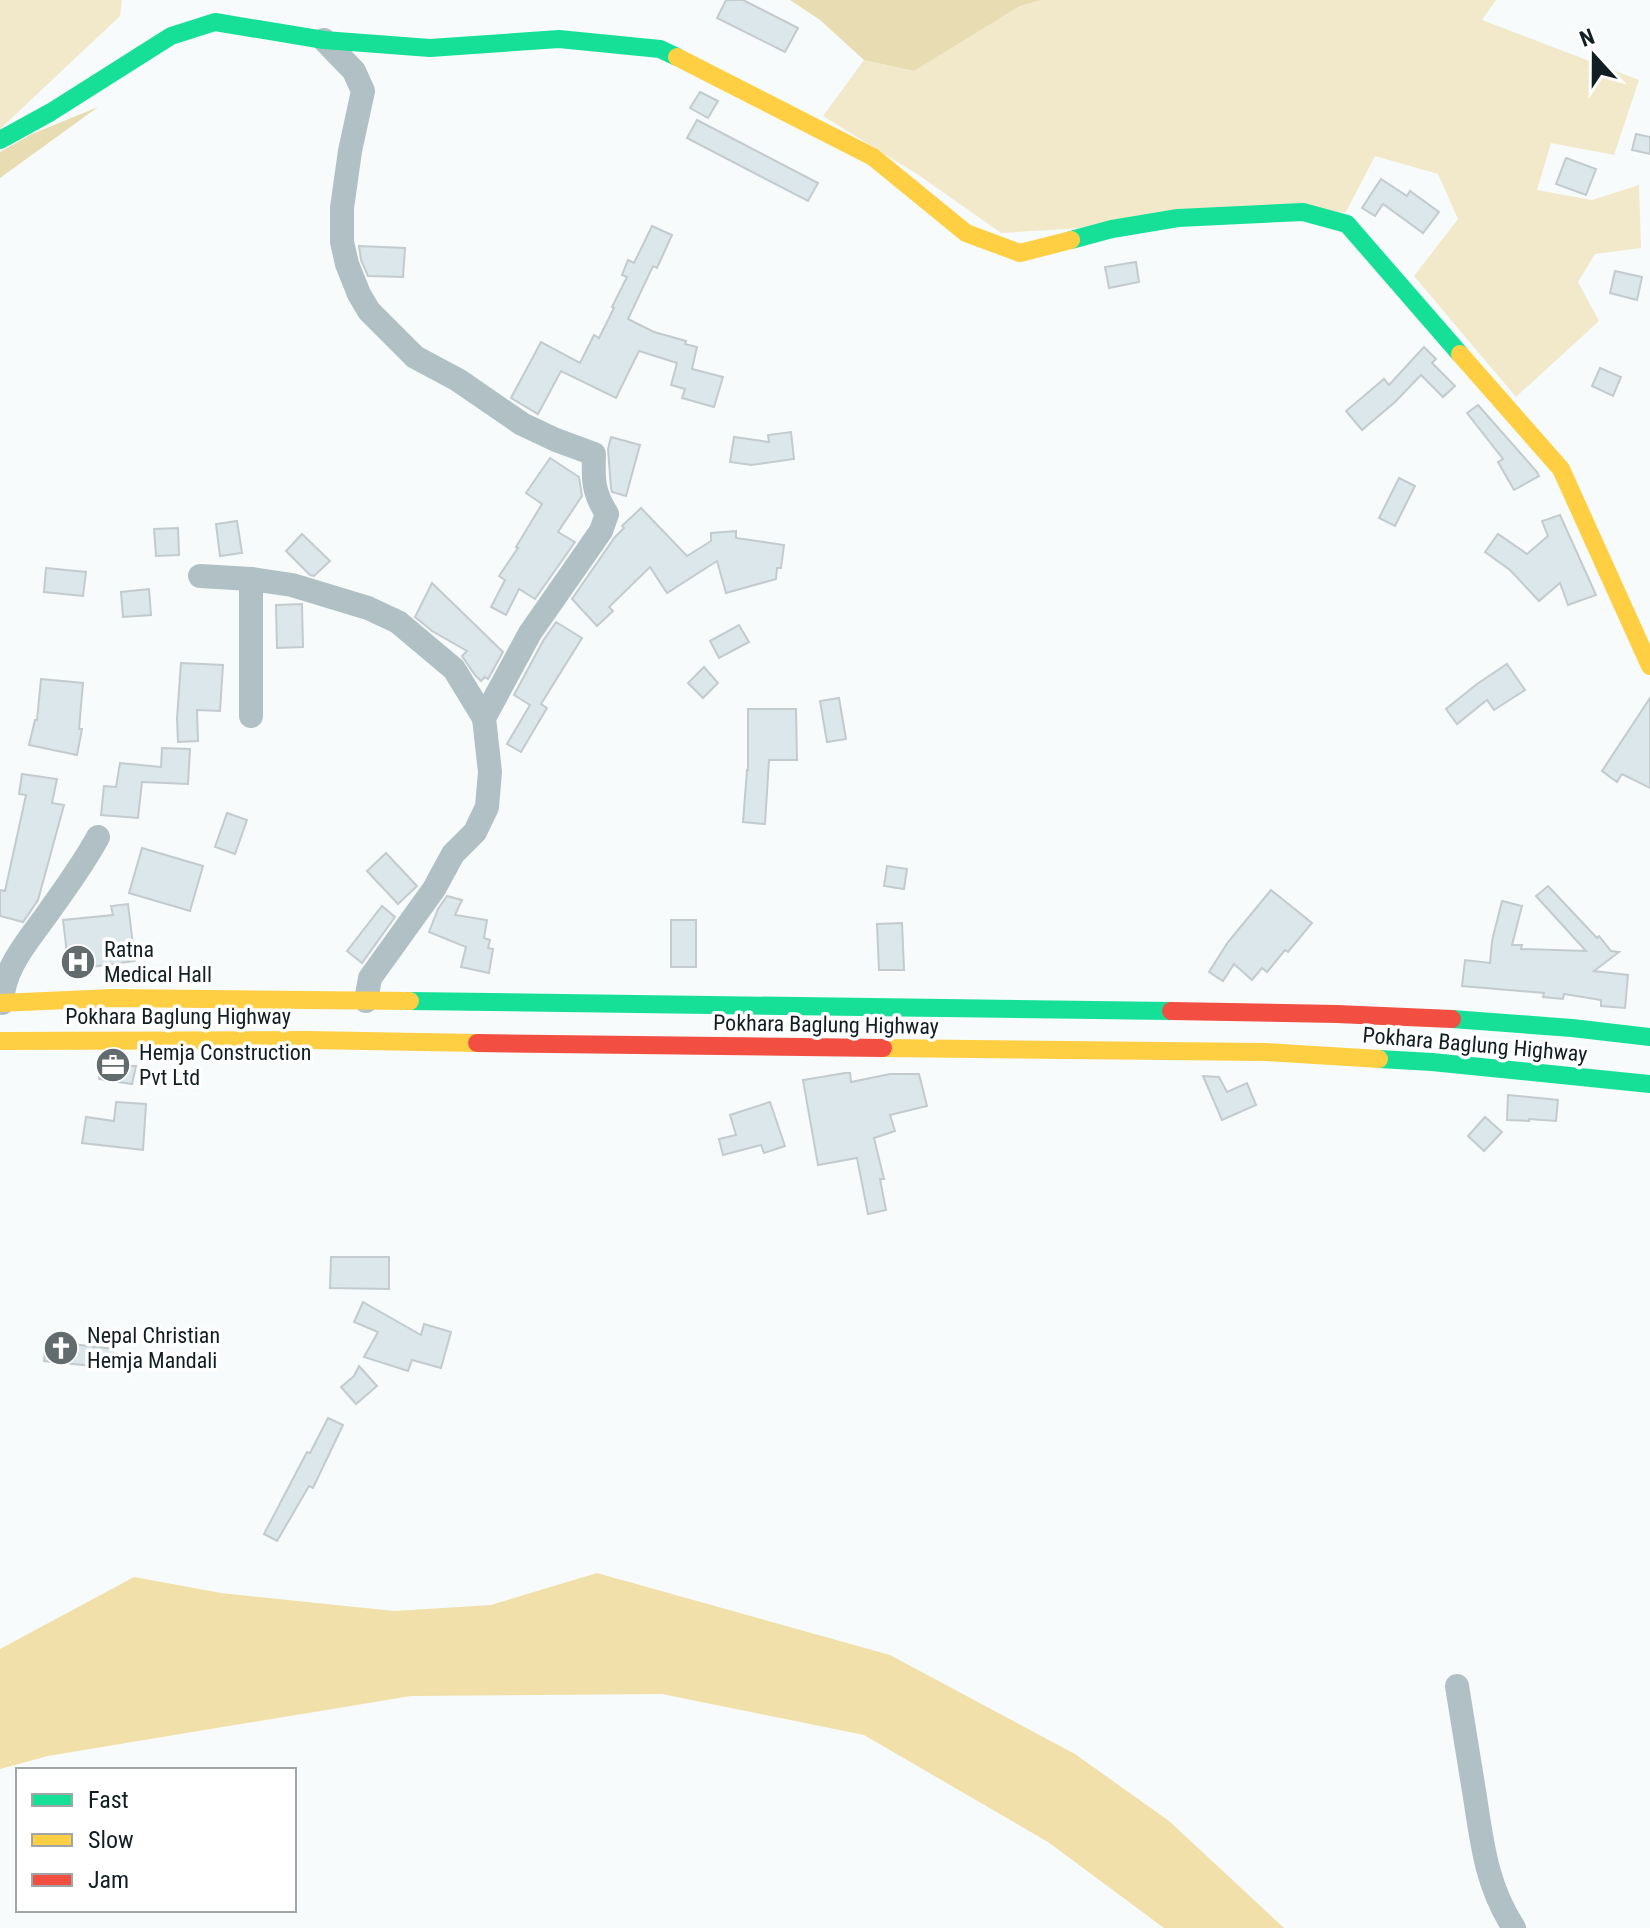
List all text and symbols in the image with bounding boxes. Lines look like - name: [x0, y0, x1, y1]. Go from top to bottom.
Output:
- north arrow: [1554, 16, 1634, 96]
- text: N: [1576, 24, 1598, 52]
- place label: Ratna Medical Hall: [104, 937, 212, 987]
- hospital icon: Ratna Medical Hall: [59, 943, 97, 981]
- street label: Pokhara Baglung Highway: [65, 1004, 291, 1029]
- street label: Pokhara Baglung Highway: [713, 1010, 939, 1039]
- street label: Pokhara Baglung Highway: [1361, 1022, 1588, 1067]
- place label: Hemja Construction Pvt Ltd: [139, 1040, 312, 1090]
- office icon: Hemja Construction Pvt Ltd: [94, 1046, 132, 1084]
- place label: Nepal Christian Hemja Mandali: [87, 1323, 220, 1373]
- church icon: Nepal Christian Hemja Mandali: [42, 1329, 80, 1367]
- legend: [16, 1768, 296, 1912]
- text: Fast: [88, 1786, 129, 1814]
- text: Slow: [88, 1826, 134, 1854]
- text: Jam: [88, 1866, 129, 1894]

